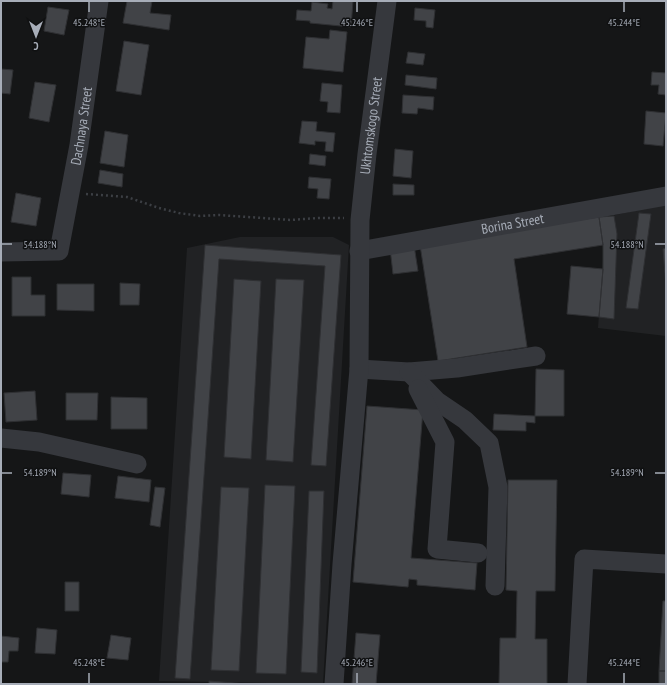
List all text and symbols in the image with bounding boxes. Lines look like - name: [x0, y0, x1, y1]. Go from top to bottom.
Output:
- north arrow: [16, 16, 56, 56]
- text: 45.248°E: [73, 16, 105, 29]
- text: 45.246°E: [341, 16, 373, 29]
- text: 45.244°E: [608, 16, 640, 29]
- text: С: [33, 39, 39, 53]
- street label: Ukhtomskogo Street: [356, 76, 386, 175]
- street label: Dachnaya Street: [66, 86, 96, 167]
- street label: Borina Street: [480, 209, 545, 238]
- text: 54.188°N: [23, 238, 57, 251]
- text: 54.188°N: [610, 238, 644, 251]
- text: 54.189°N: [23, 466, 57, 479]
- text: 54.189°N: [610, 466, 644, 479]
- text: 45.248°E: [73, 656, 105, 669]
- text: 45.246°E: [341, 656, 373, 669]
- text: 45.244°E: [608, 656, 640, 669]

